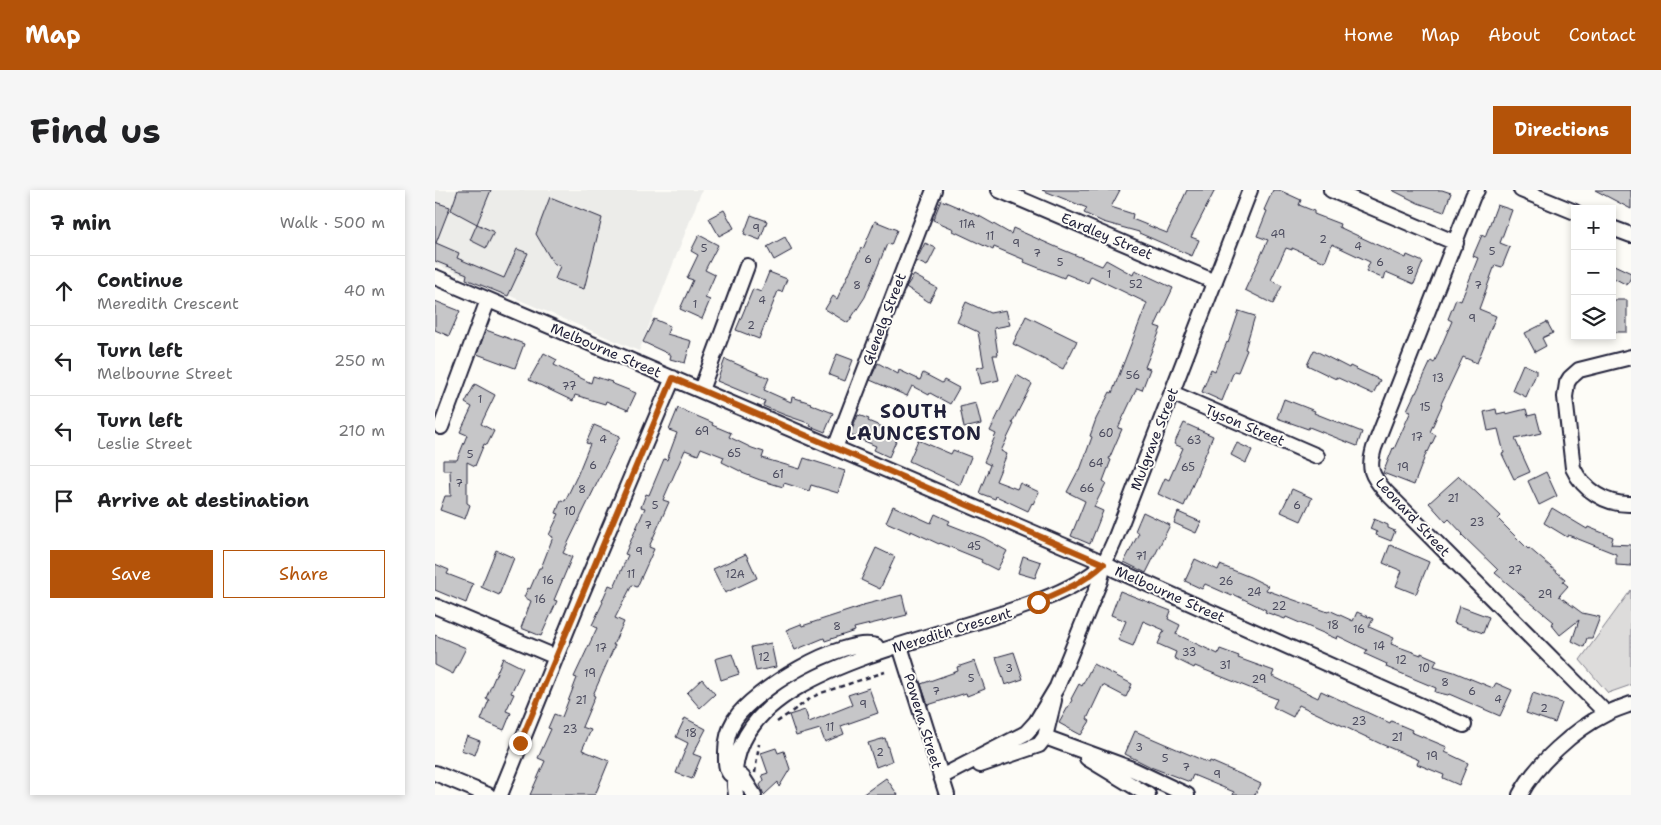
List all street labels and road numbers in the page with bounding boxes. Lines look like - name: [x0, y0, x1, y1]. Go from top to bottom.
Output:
- street label: Eardley Street: [1059, 209, 1155, 263]
- street label: Glenelg Street: [858, 270, 910, 368]
- street label: Melbourne Street: [548, 319, 664, 381]
- street label: Mulgrave Street: [1126, 385, 1182, 493]
- street label: Tyson Street: [1202, 400, 1288, 450]
- street label: Leonard Street: [1372, 474, 1454, 560]
- street label: Melbourne Street: [1112, 562, 1228, 626]
- street label: Meredith Crescent: [890, 603, 1014, 657]
- street label: Powena Street: [900, 671, 946, 771]

